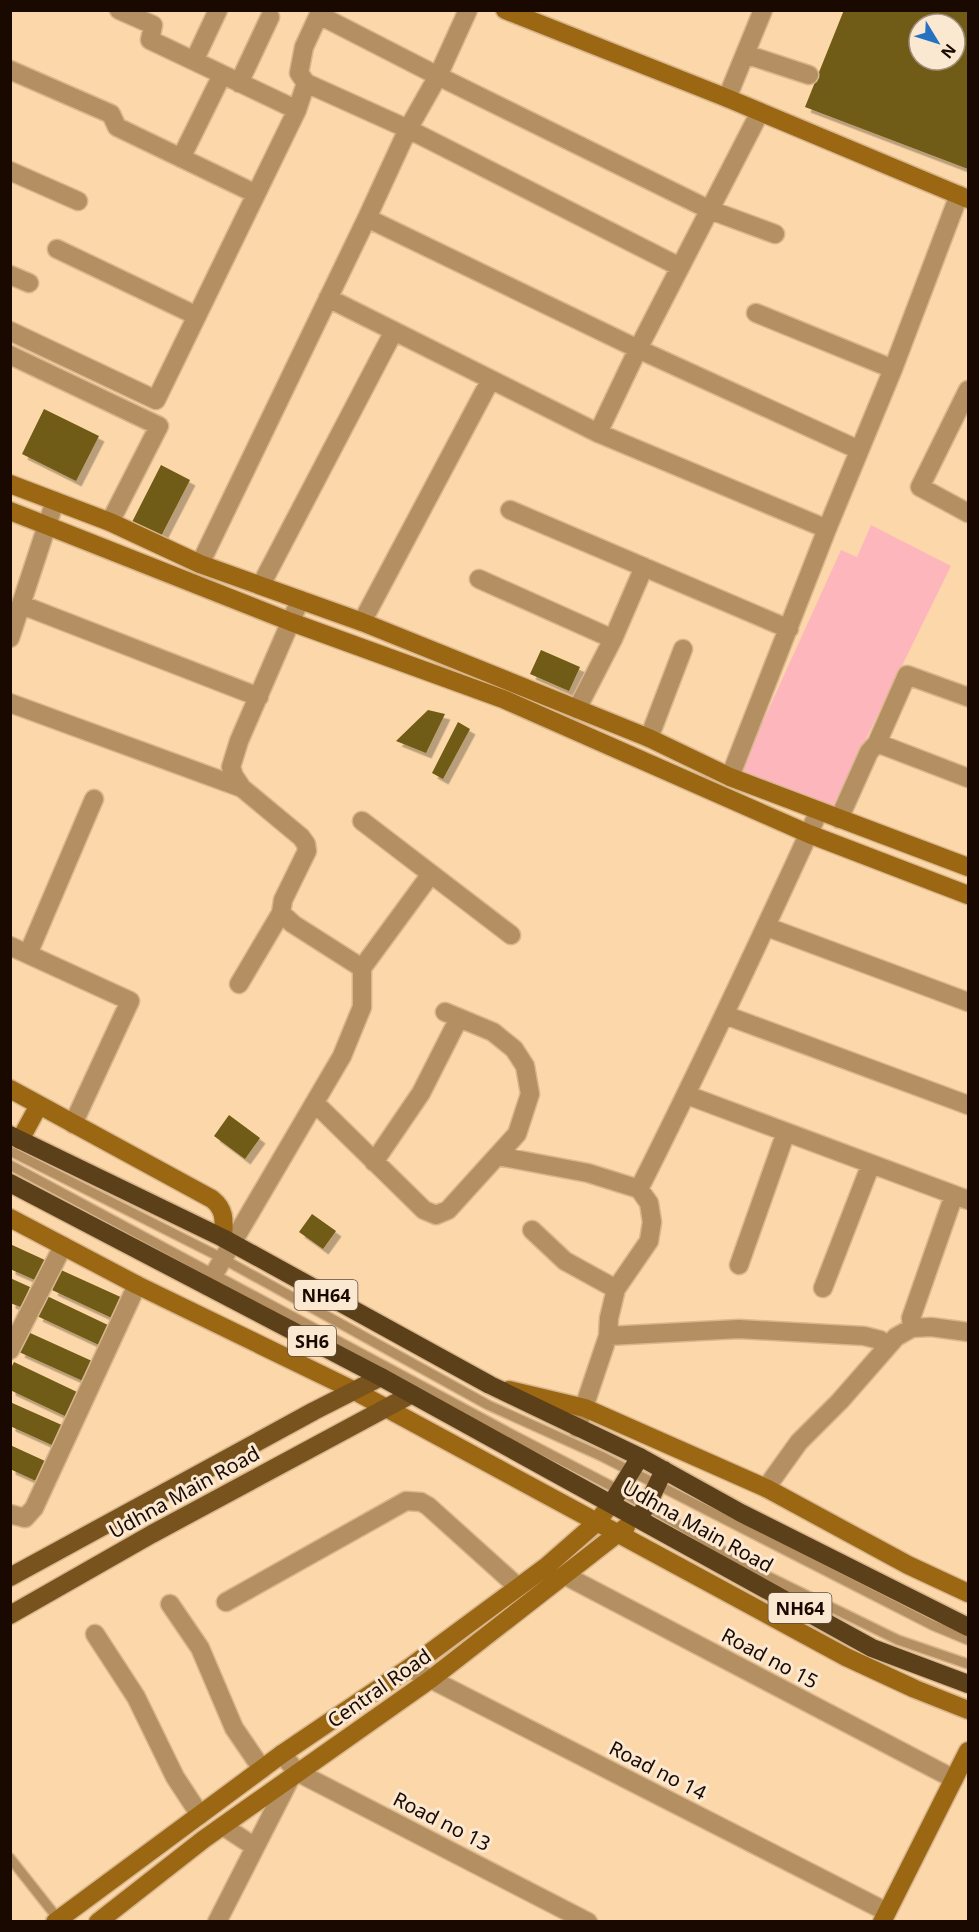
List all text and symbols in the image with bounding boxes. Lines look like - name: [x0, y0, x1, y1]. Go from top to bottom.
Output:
- north arrow: [907, 12, 967, 72]
- text: N: [936, 39, 961, 63]
- road number: NH64: [294, 1280, 358, 1310]
- road number: SH6: [288, 1326, 336, 1356]
- street label: Udhna Main Road: [104, 1439, 264, 1545]
- street label: Udhna Main Road: [618, 1473, 778, 1579]
- road number: NH64: [768, 1593, 832, 1623]
- street label: Road no 15: [717, 1621, 823, 1695]
- street label: Central Road: [322, 1642, 436, 1734]
- street label: Road no 14: [605, 1734, 712, 1806]
- street label: Road no 13: [389, 1785, 495, 1857]

